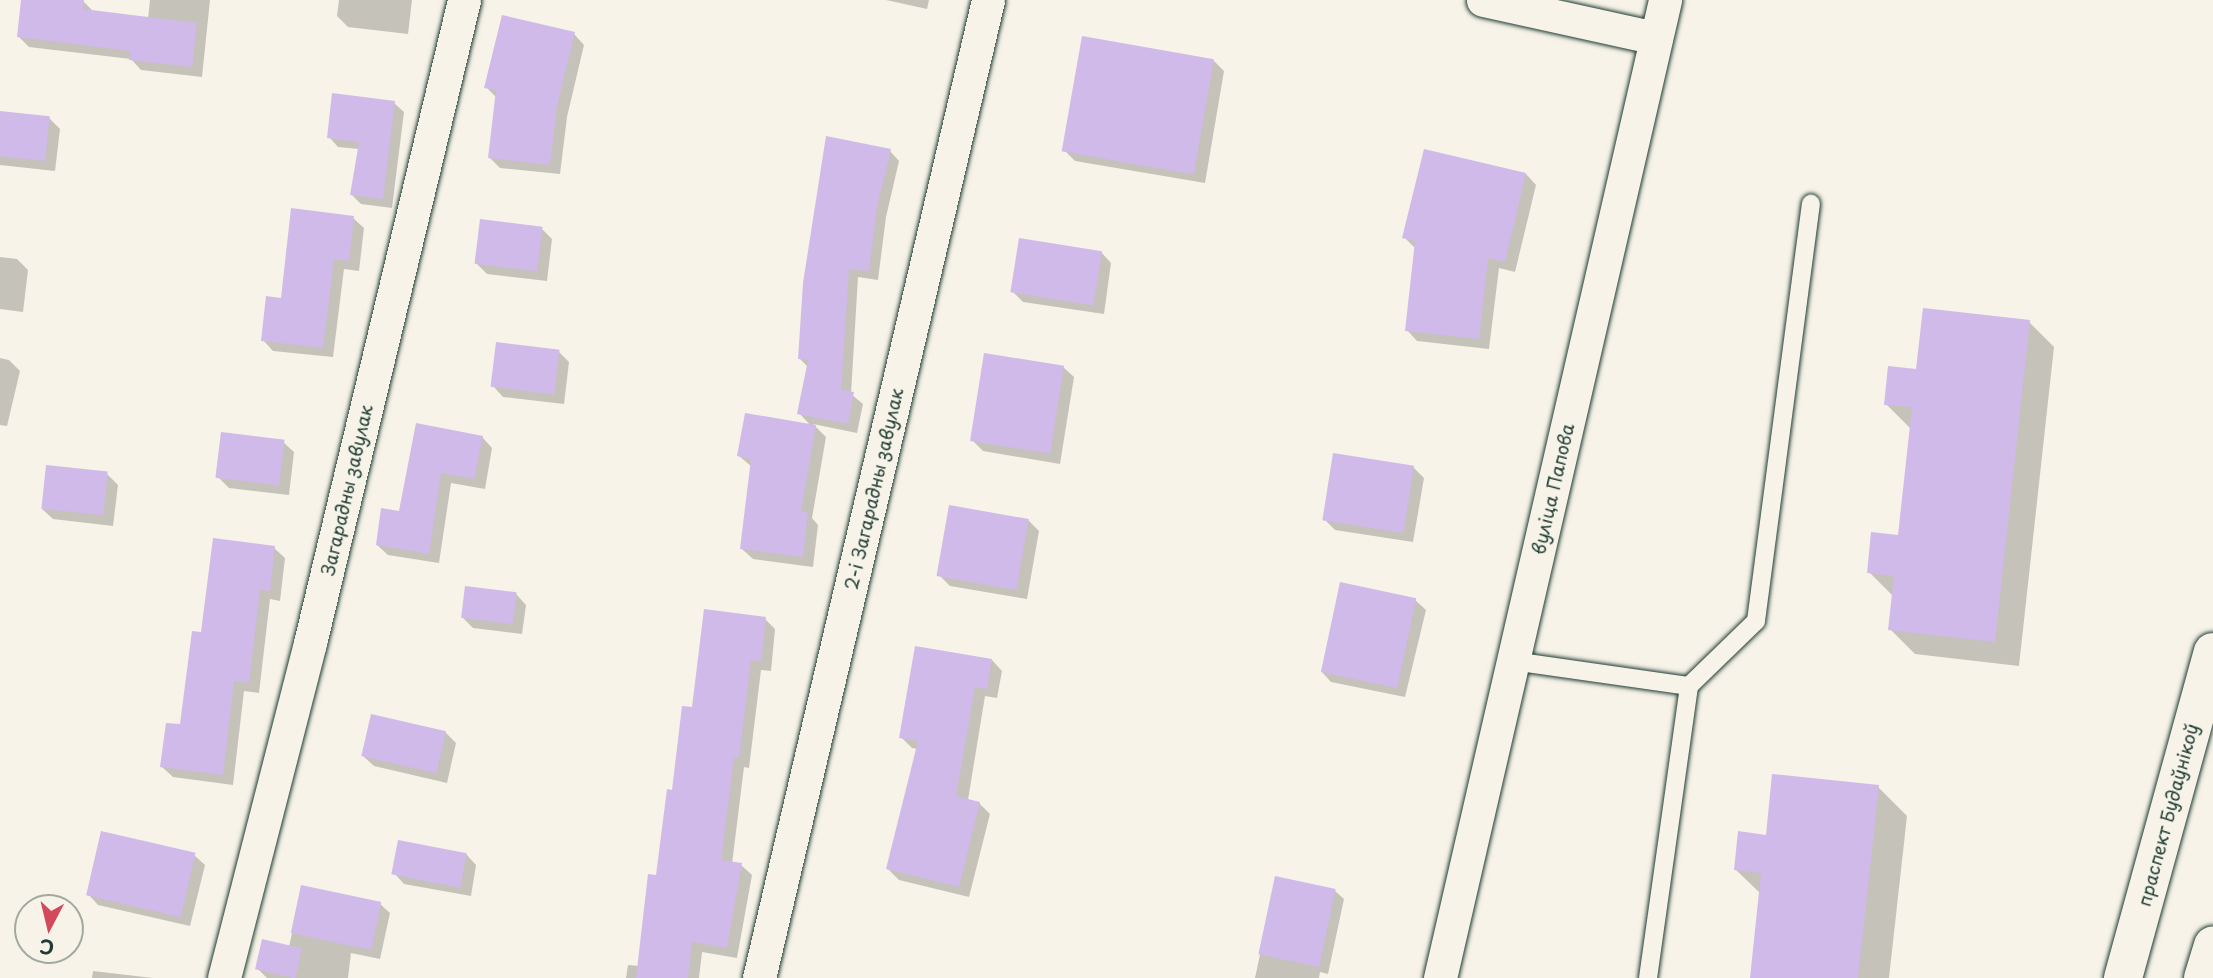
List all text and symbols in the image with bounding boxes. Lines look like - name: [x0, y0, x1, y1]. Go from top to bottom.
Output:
- street label: 2-і Загарадны завулак: [840, 385, 908, 593]
- street label: Загарадны завулак: [317, 402, 377, 578]
- street label: вуліца Папова: [1527, 422, 1579, 556]
- street label: праспект Будаўнікоў: [2133, 721, 2203, 909]
- north arrow: [14, 894, 84, 964]
- text: С: [38, 933, 55, 963]

